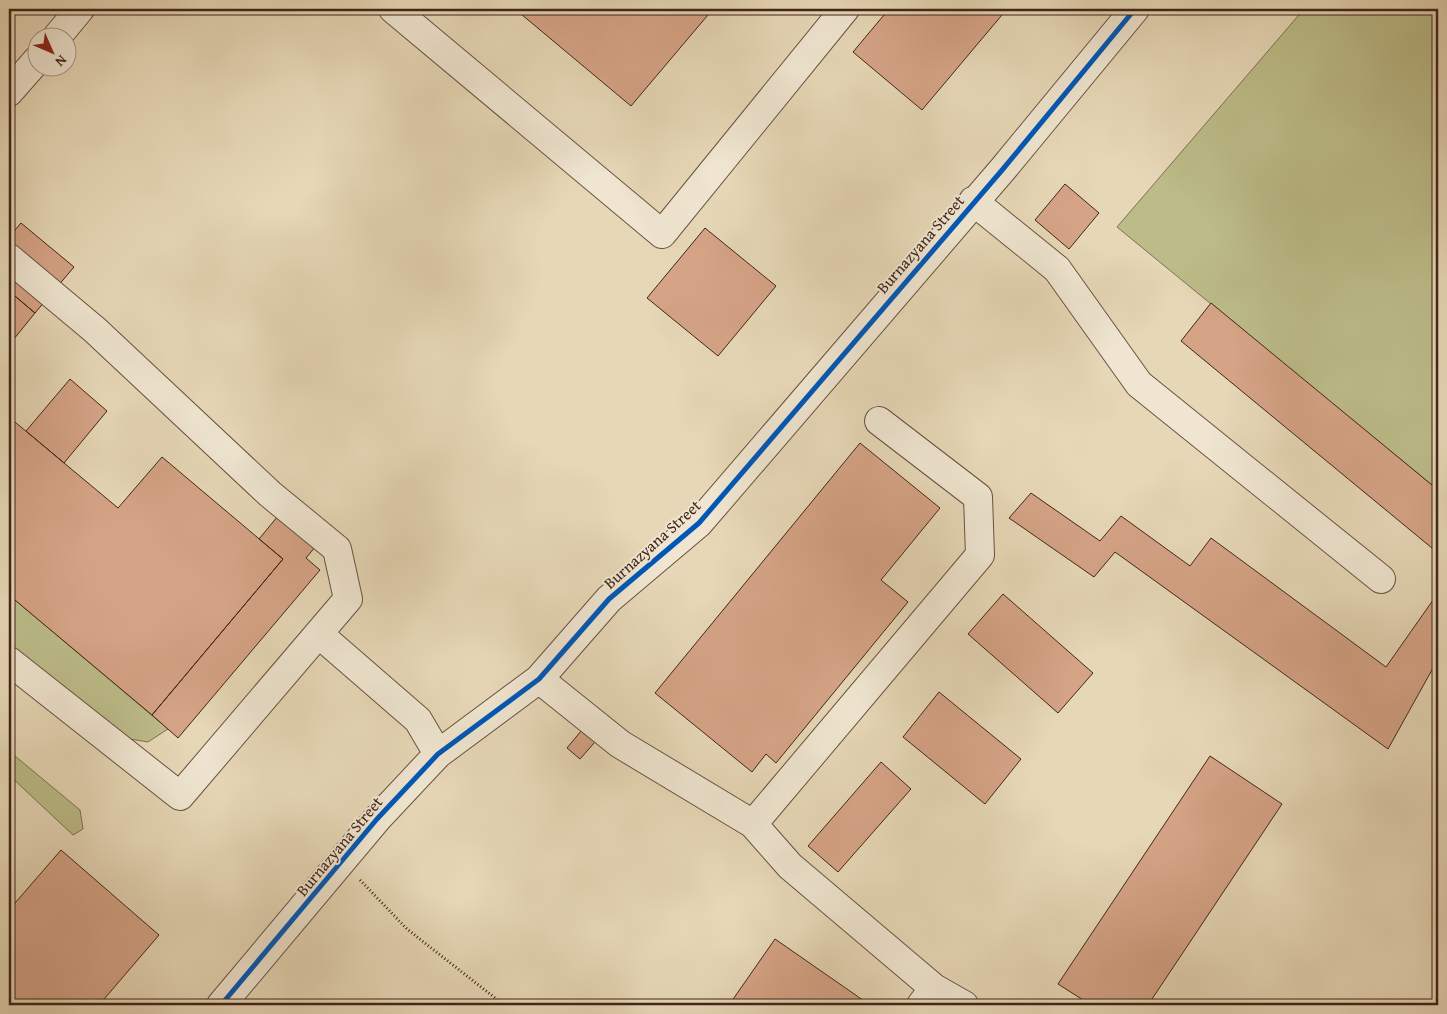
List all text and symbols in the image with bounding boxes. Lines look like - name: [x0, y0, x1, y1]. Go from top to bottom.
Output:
- north arrow: [28, 28, 78, 78]
- text: N: [50, 51, 72, 72]
- street label: Burnazyana Street: [870, 189, 970, 299]
- street label: Burnazyana Street: [598, 493, 706, 594]
- street label: Burnazyana Street: [290, 791, 388, 901]

